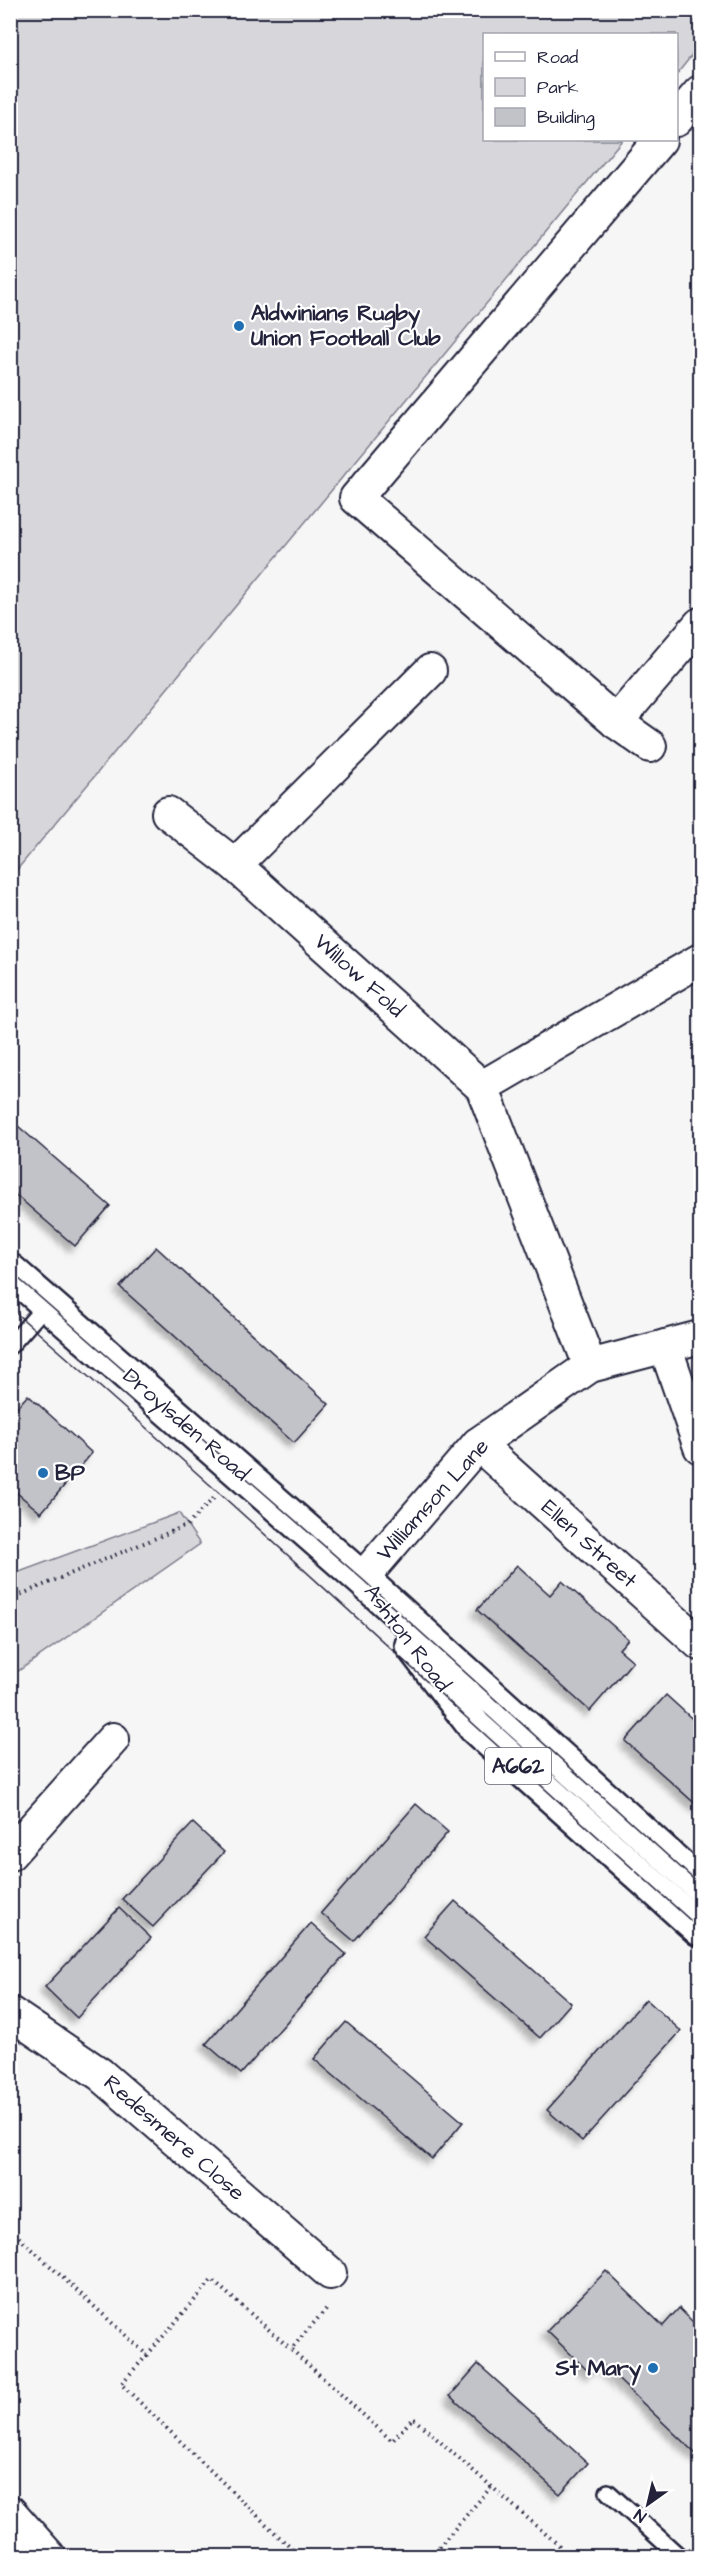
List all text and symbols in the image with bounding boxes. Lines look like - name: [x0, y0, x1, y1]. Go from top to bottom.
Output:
- legend: [483, 33, 678, 141]
- text: Road: [537, 45, 578, 70]
- text: Park: [537, 75, 579, 100]
- text: Building: [537, 105, 595, 131]
- place label: Aldwinians Rugby Union Football Club: [251, 298, 441, 354]
- marker: Aldwinians Rugby Union Football Club: [232, 319, 246, 333]
- street label: Willow Fold: [307, 927, 411, 1025]
- street label: Droylsden Road: [115, 1361, 256, 1490]
- street label: Williamson Lane: [370, 1432, 496, 1568]
- place label: BP: [55, 1458, 86, 1489]
- marker: BP: [36, 1466, 50, 1480]
- street label: Ellen Street: [534, 1492, 644, 1596]
- street label: Ashton Road: [356, 1578, 458, 1698]
- road number: A662: [485, 1748, 551, 1784]
- street label: Redesmere Close: [97, 2068, 251, 2208]
- place label: St Mary: [555, 2353, 642, 2386]
- marker: St Mary: [646, 2361, 660, 2375]
- north arrow: [618, 2474, 678, 2534]
- text: N: [630, 2504, 650, 2528]

